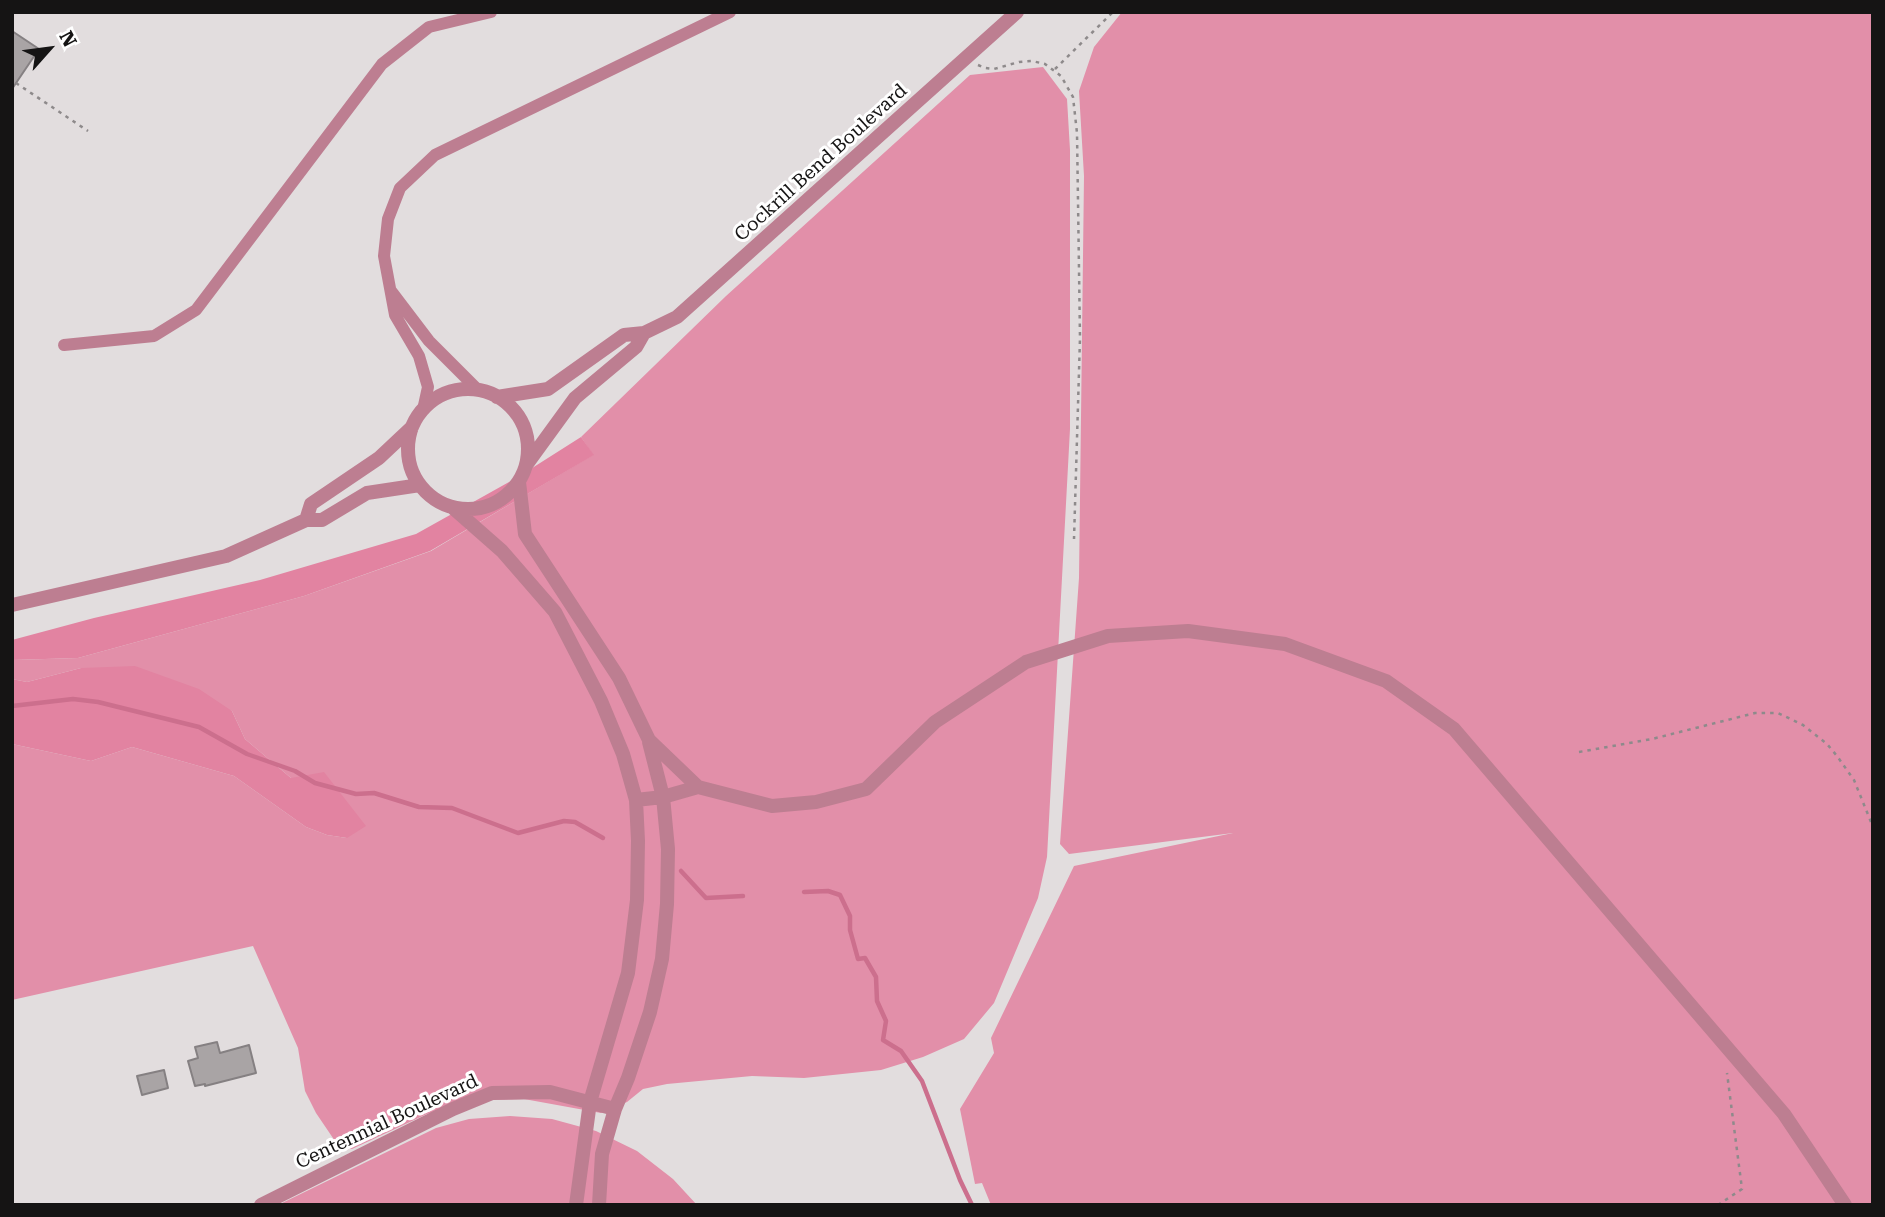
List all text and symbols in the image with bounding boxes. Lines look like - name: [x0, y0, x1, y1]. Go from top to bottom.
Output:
- north arrow: [14, 14, 84, 84]
- text: N: [54, 27, 82, 51]
- street label: Cockrill Bend Boulevard: [730, 80, 912, 246]
- street label: Centennial Boulevard: [292, 1070, 482, 1174]

